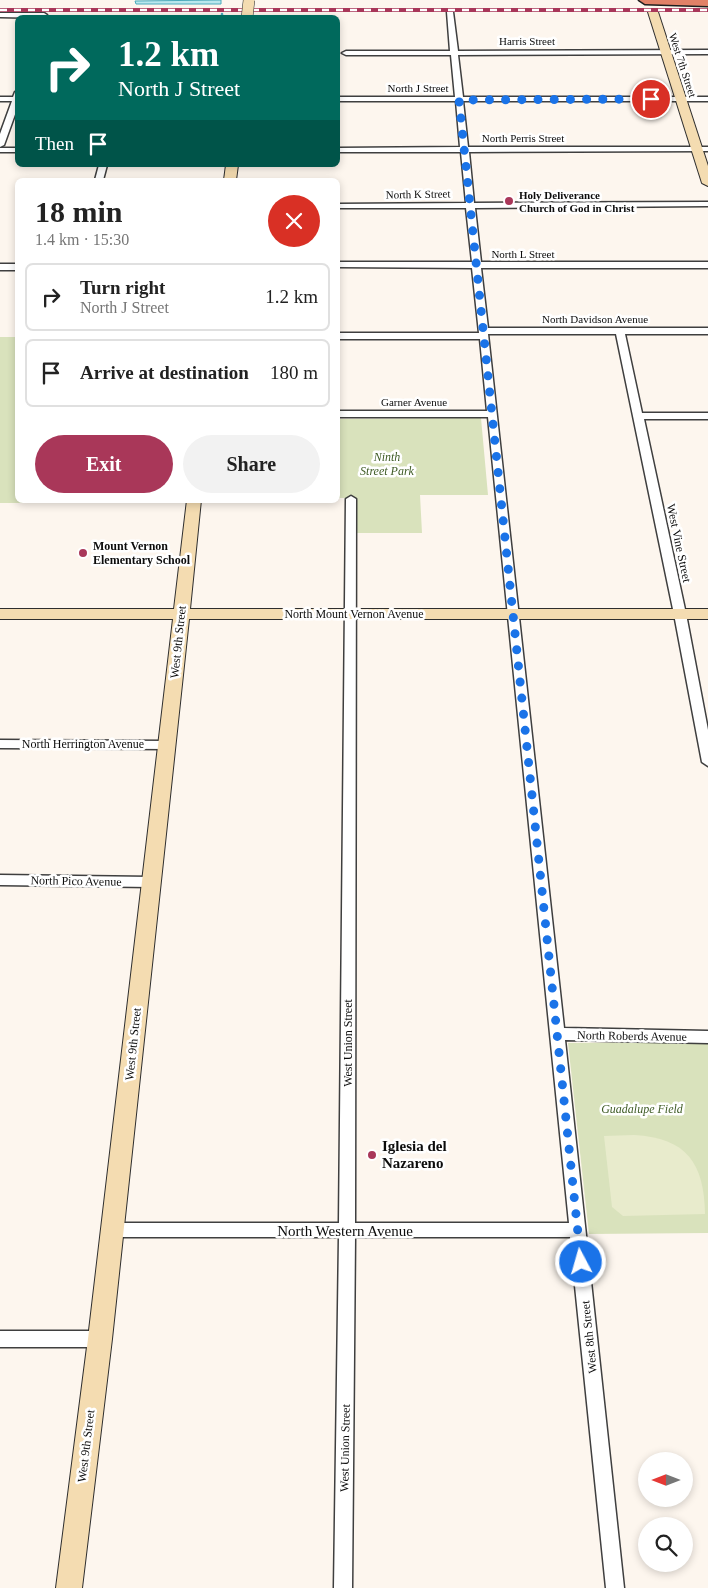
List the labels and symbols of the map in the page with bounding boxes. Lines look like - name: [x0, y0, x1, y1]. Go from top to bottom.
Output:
- street label: West 7th Street: [667, 31, 699, 99]
- street label: Harris Street: [499, 35, 555, 47]
- pin: [630, 78, 672, 120]
- street label: North J Street: [387, 82, 449, 94]
- street label: North Perris Street: [482, 132, 564, 144]
- street label: North K Street: [386, 187, 450, 201]
- place label: Holy Deliverance Church of God in Christ: [519, 189, 635, 214]
- marker: Holy Deliverance Church of God in Christ: [503, 195, 515, 207]
- street label: North L Street: [491, 248, 555, 260]
- street label: North Davidson Avenue: [542, 313, 648, 325]
- street label: Garner Avenue: [381, 396, 447, 408]
- park label: Ninth Street Park: [360, 450, 415, 478]
- street label: West Vine Street: [664, 502, 694, 584]
- place label: Mount Vernon Elementary School: [93, 539, 191, 567]
- marker: Mount Vernon Elementary School: [77, 547, 89, 559]
- street label: West 9th Street: [167, 604, 189, 679]
- street label: North Mount Vernon Avenue: [284, 607, 424, 621]
- street label: North Herrington Avenue: [22, 737, 144, 751]
- street label: North Pico Avenue: [30, 873, 122, 889]
- street label: West Union Street: [341, 998, 355, 1087]
- street label: West 9th Street: [122, 1006, 144, 1081]
- street label: North Roberds Avenue: [577, 1028, 687, 1044]
- park label: Guadalupe Field: [601, 1102, 684, 1116]
- place label: Iglesia del Nazareno: [382, 1138, 447, 1171]
- marker: Iglesia del Nazareno: [366, 1149, 378, 1161]
- street label: North Western Avenue: [277, 1223, 413, 1239]
- position arrow: [554, 1235, 606, 1287]
- street label: West 8th Street: [578, 1299, 600, 1374]
- street label: West Union Street: [337, 1403, 353, 1492]
- street label: West 9th Street: [75, 1408, 97, 1483]
- north arrow: [638, 1452, 692, 1508]

